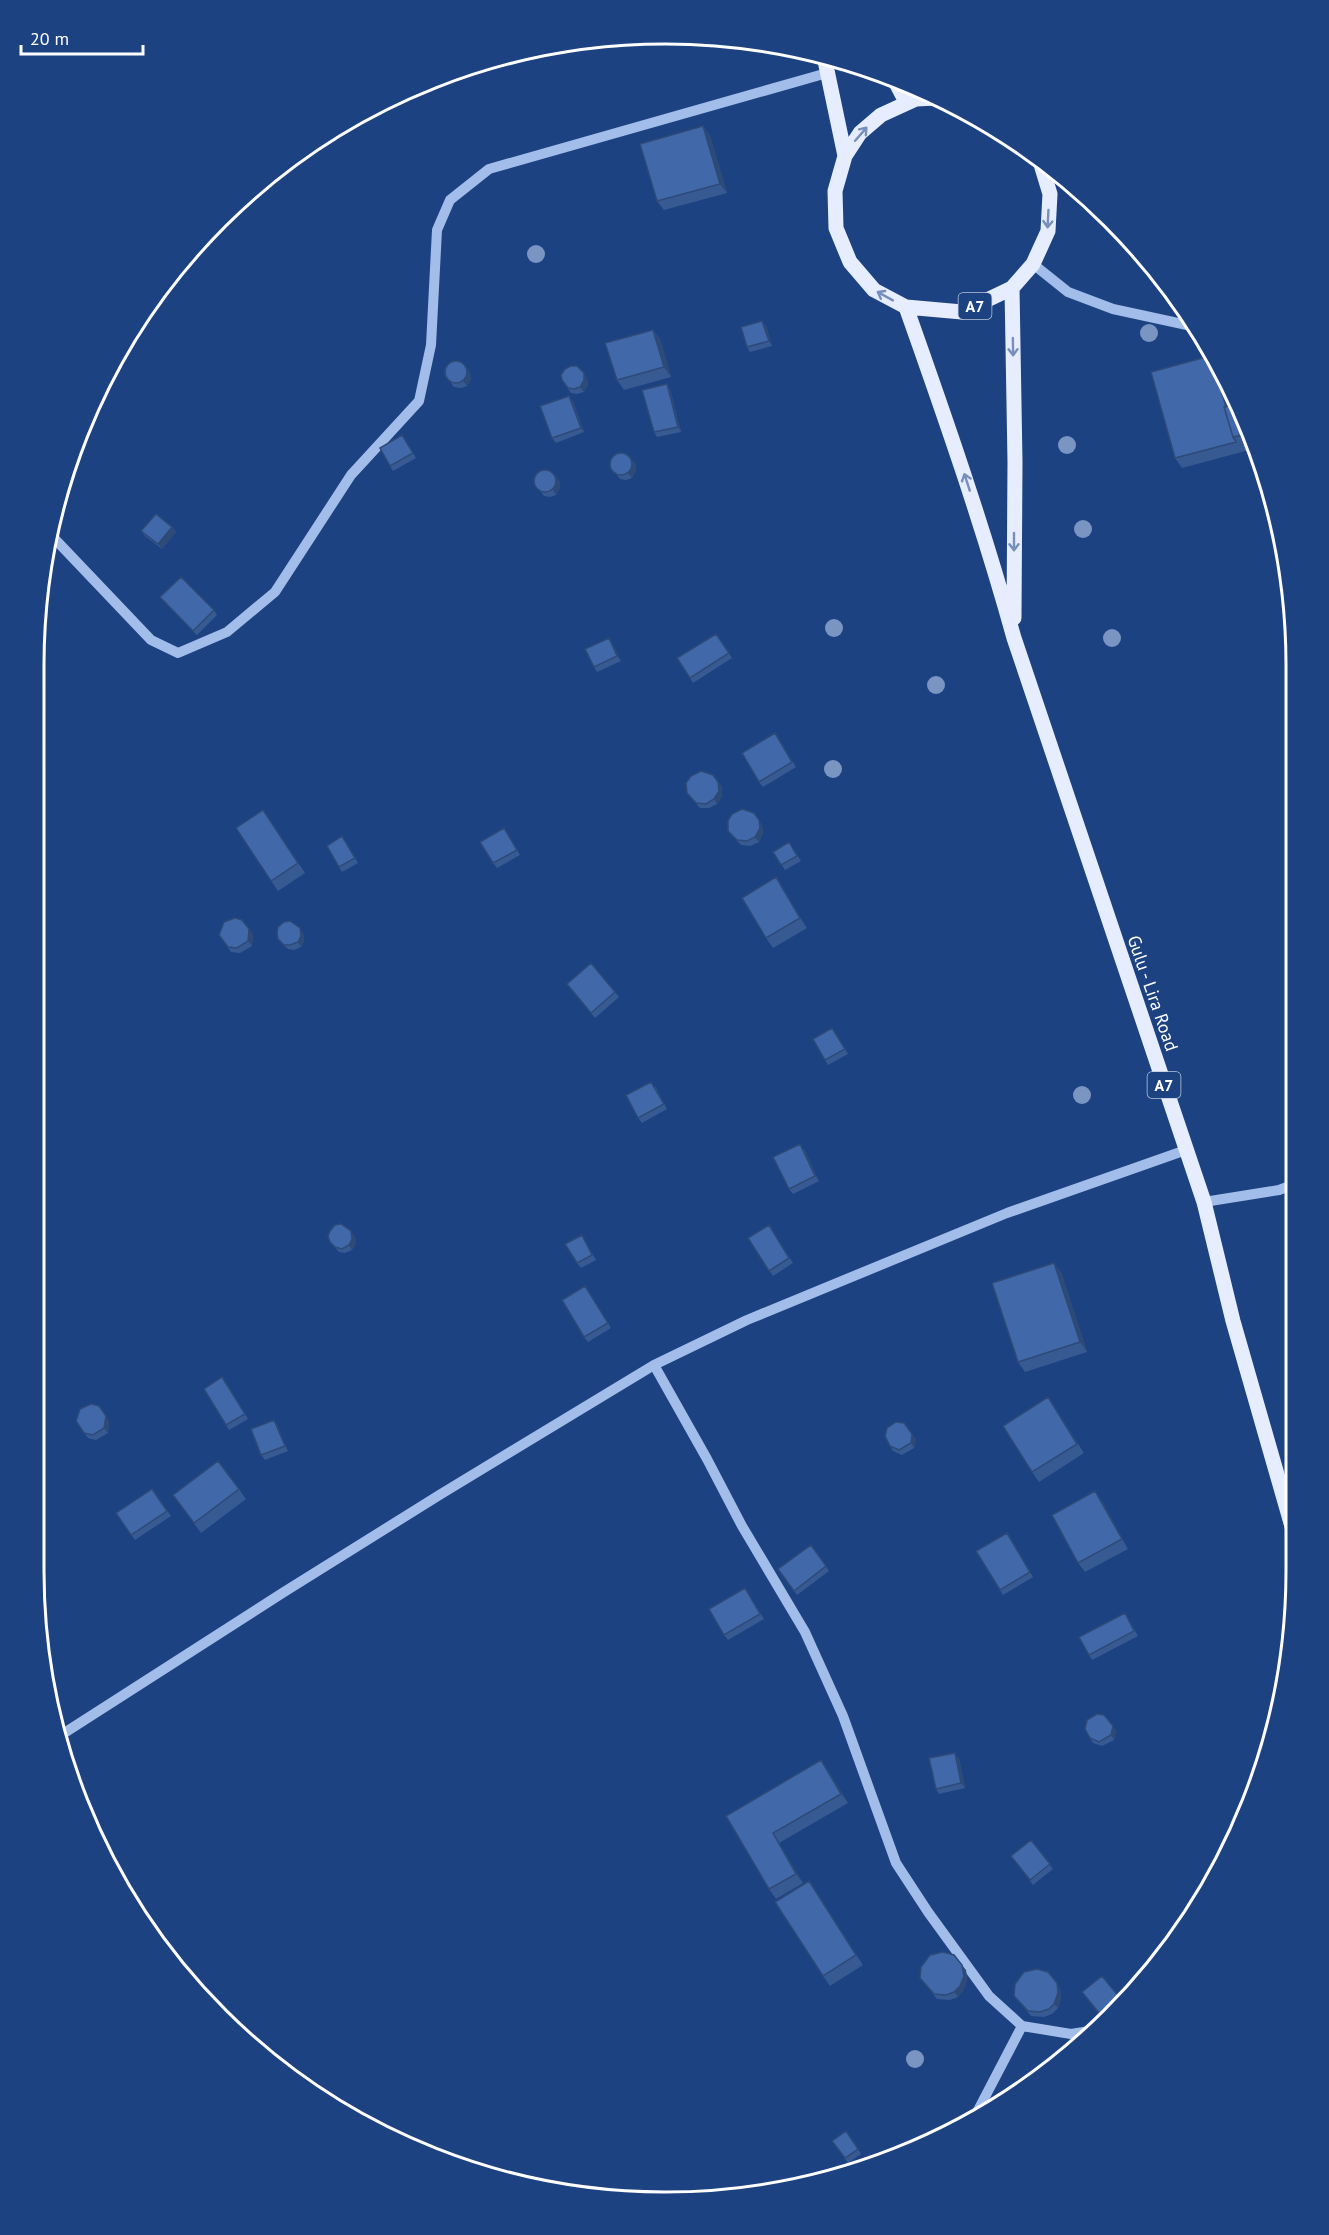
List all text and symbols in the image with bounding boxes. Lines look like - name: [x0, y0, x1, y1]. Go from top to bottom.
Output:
- scale bar: [21, 18, 142, 56]
- text: 20 m: [30, 27, 69, 50]
- one-way arrow: [854, 127, 868, 142]
- one-way arrow: [1043, 208, 1054, 228]
- one-way arrow: [877, 290, 894, 302]
- road number: A7: [958, 293, 992, 319]
- one-way arrow: [1007, 336, 1019, 356]
- one-way arrow: [961, 473, 972, 492]
- one-way arrow: [1008, 531, 1020, 551]
- street label: Gulu - Lira Road: [1122, 932, 1184, 1054]
- road number: A7: [1148, 1072, 1180, 1098]

